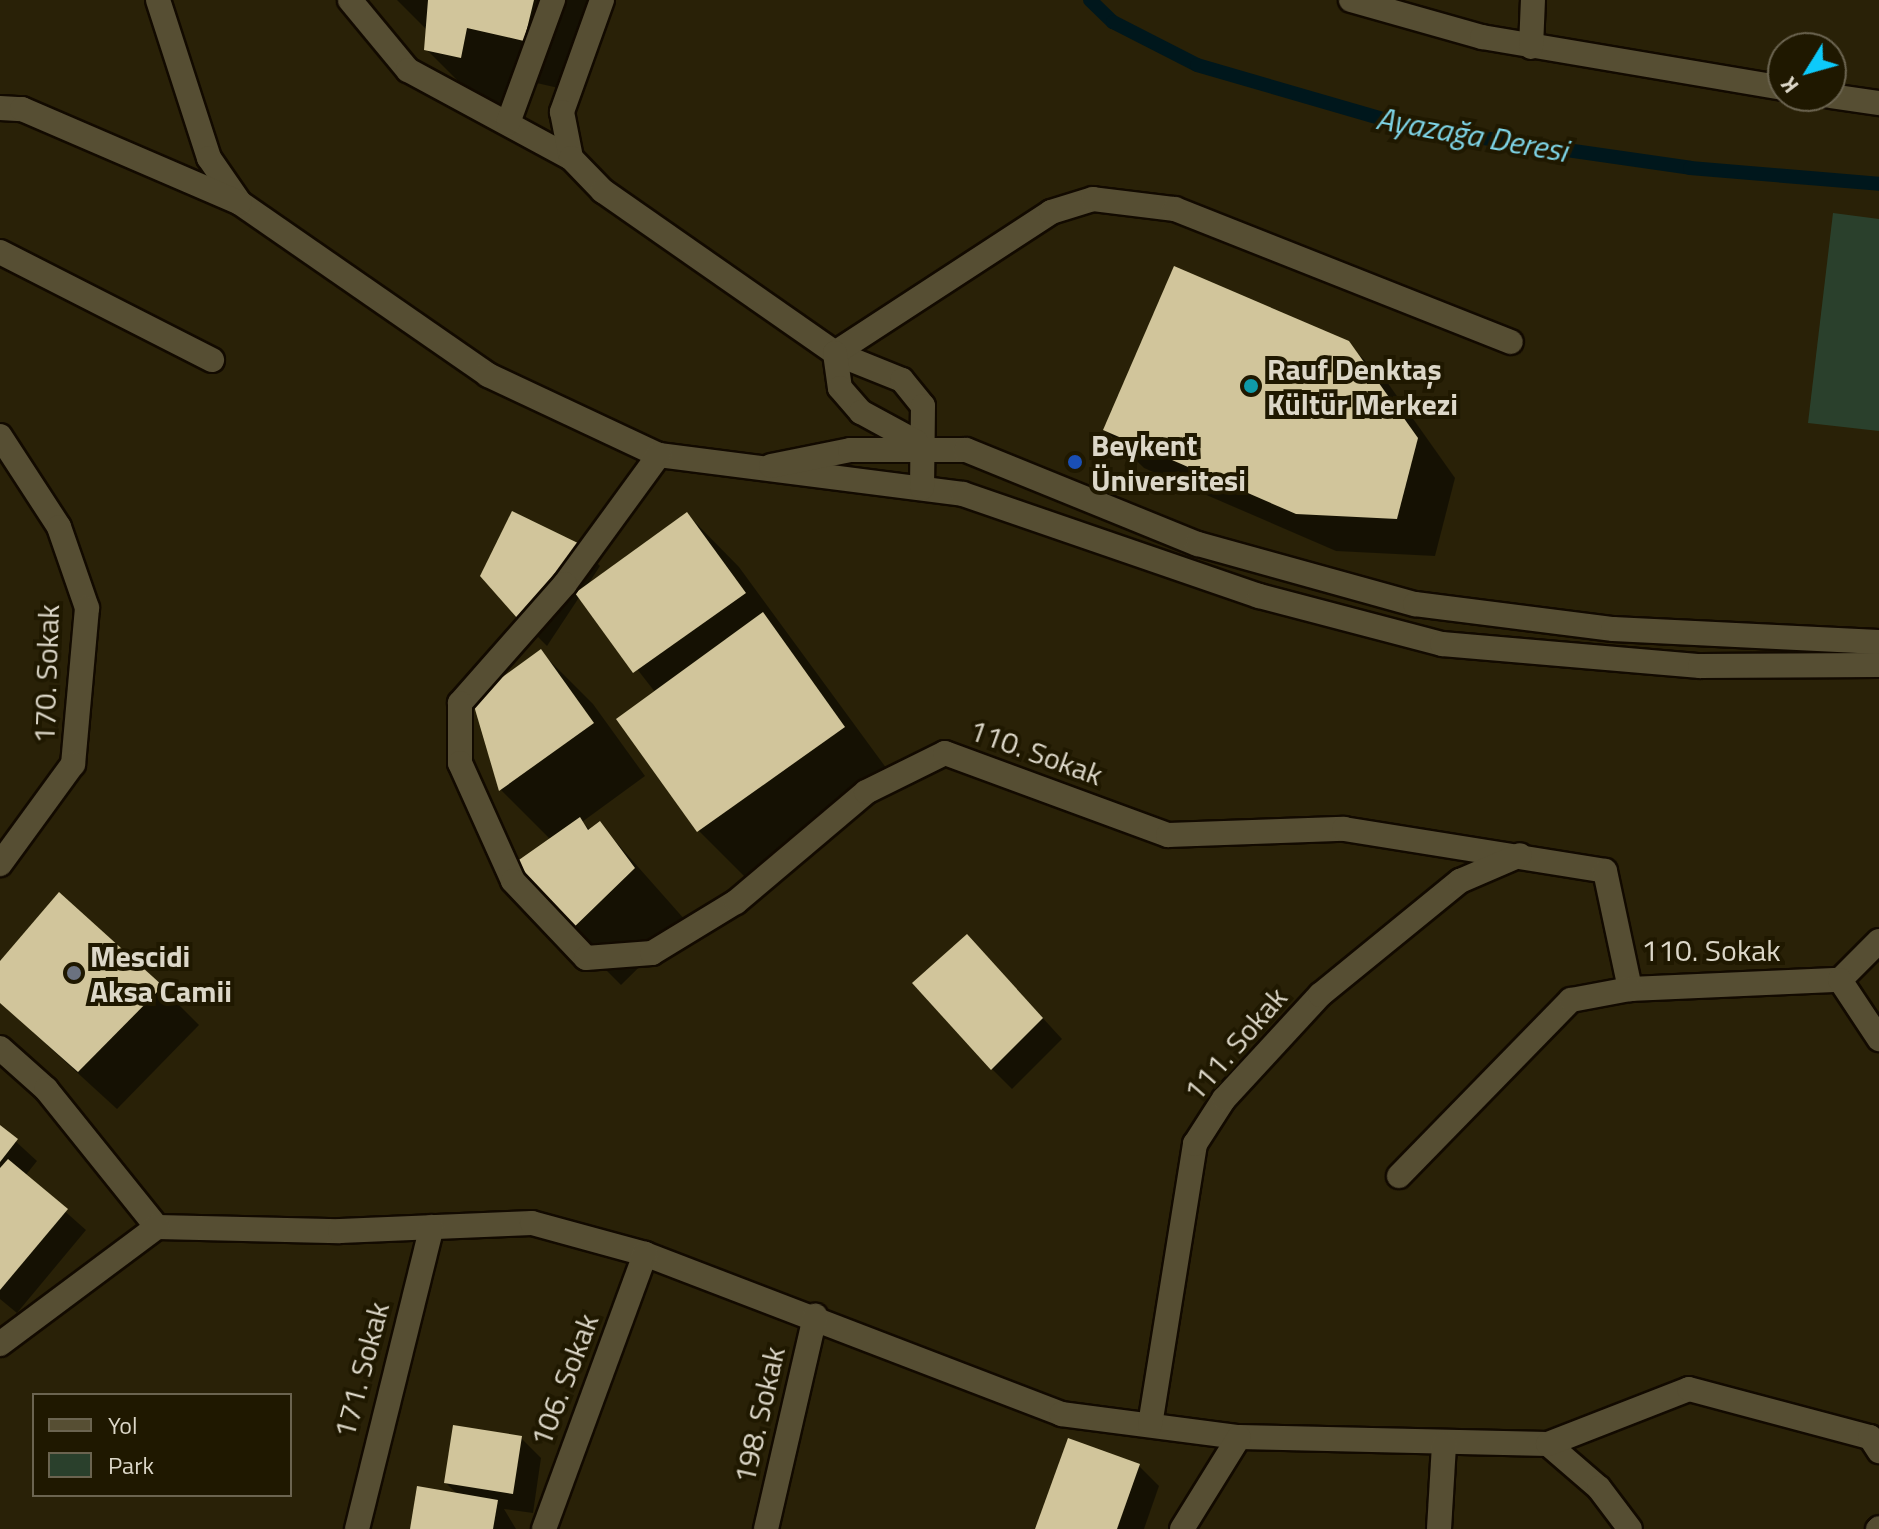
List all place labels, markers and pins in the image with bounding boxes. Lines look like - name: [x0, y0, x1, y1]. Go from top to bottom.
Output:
- place label: Rauf Denktaş Kültür Merkezi: [1267, 351, 1458, 422]
- marker: Rauf Denktaş Kültür Merkezi: [1242, 377, 1260, 395]
- place label: Beykent Üniversitesi: [1091, 427, 1246, 498]
- marker: Beykent Üniversitesi: [1066, 453, 1084, 471]
- place label: Mescidi Aksa Camii: [90, 938, 232, 1008]
- marker: Mescidi Aksa Camii: [65, 964, 83, 982]

